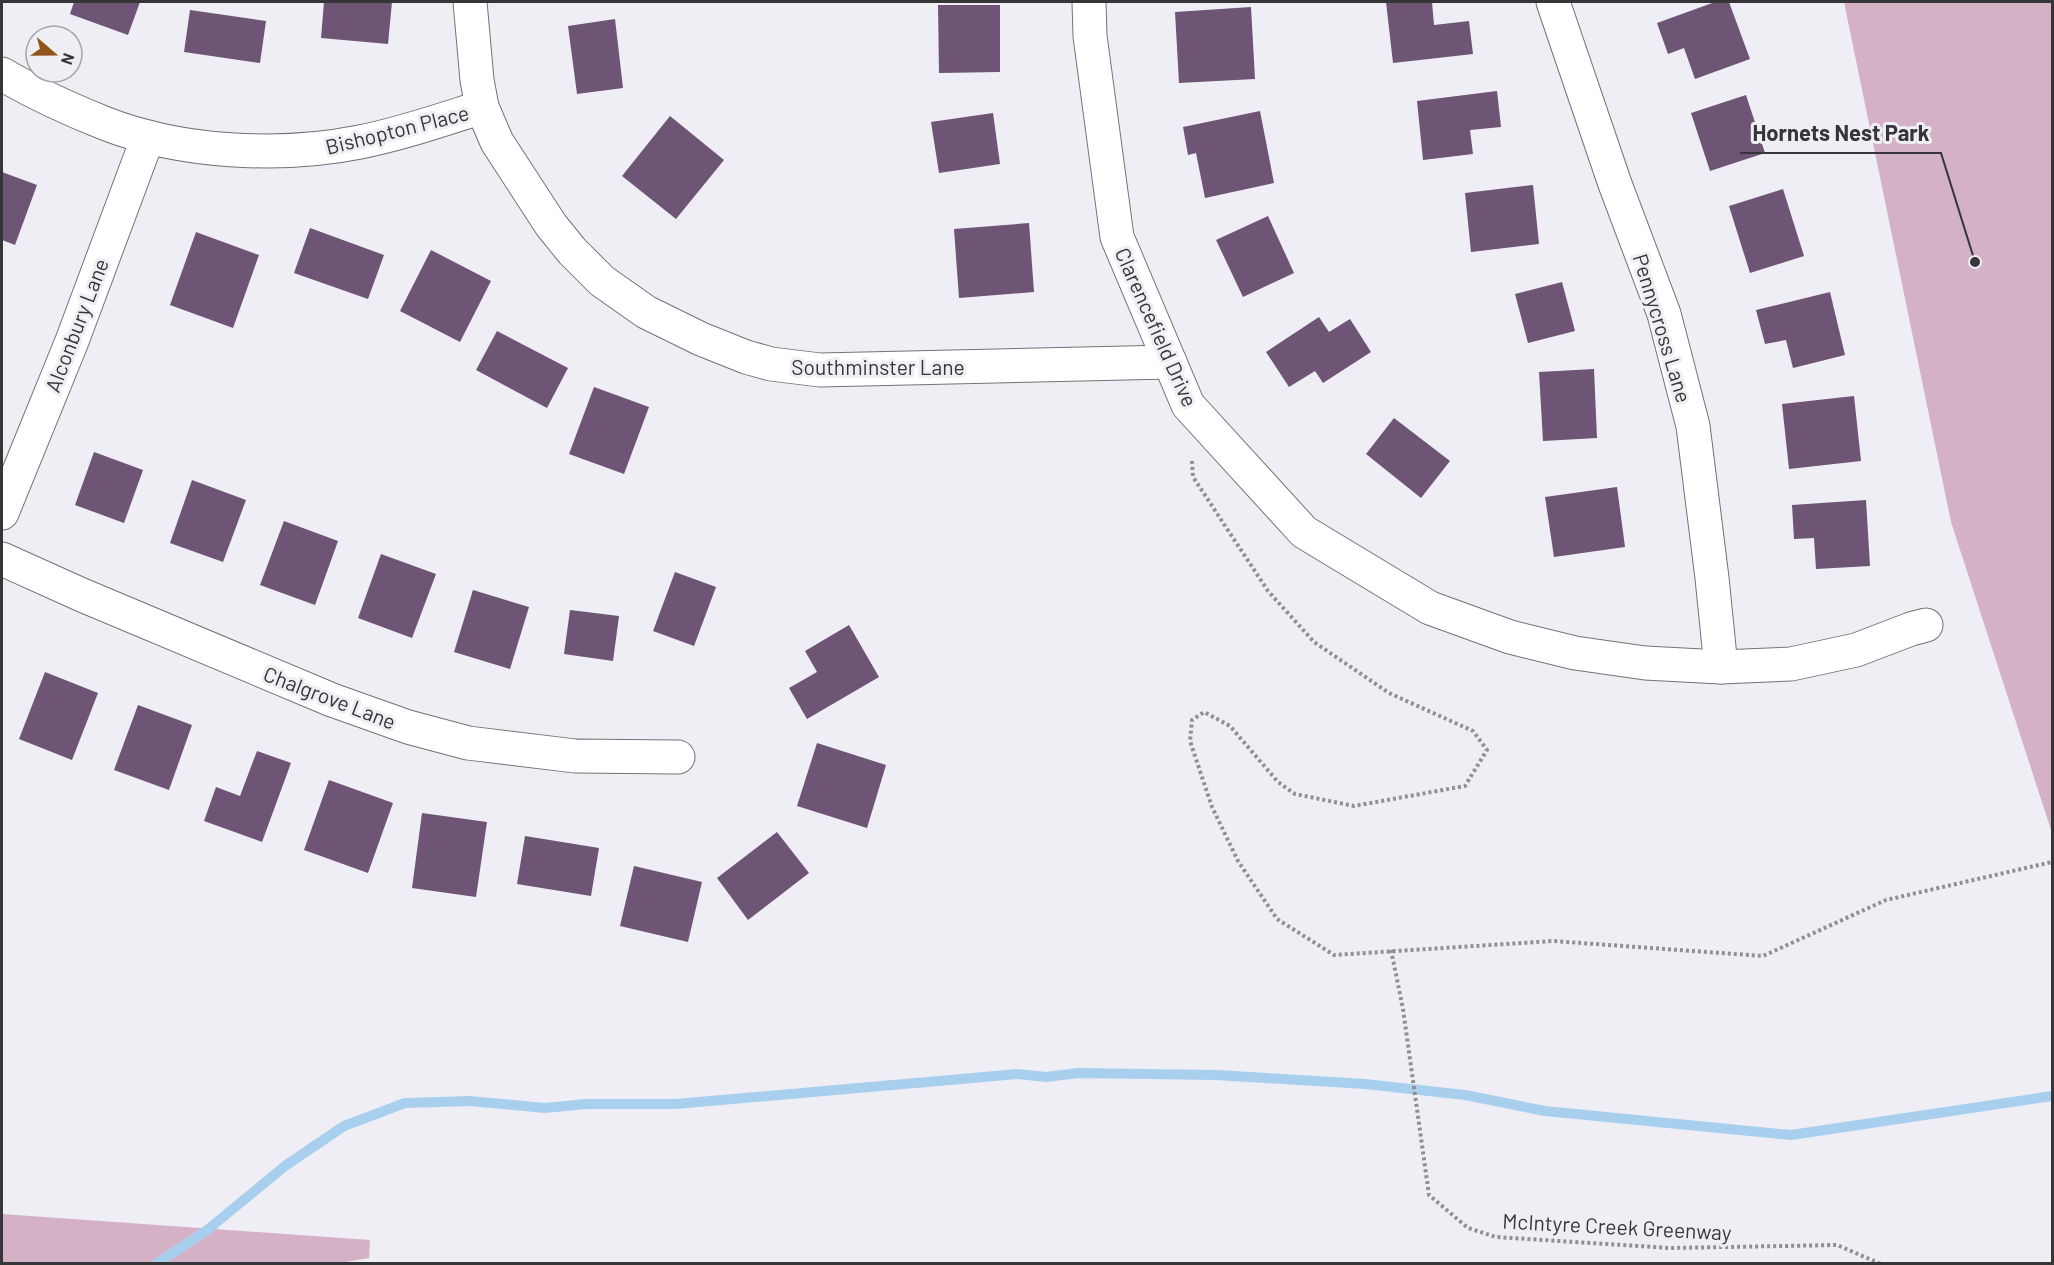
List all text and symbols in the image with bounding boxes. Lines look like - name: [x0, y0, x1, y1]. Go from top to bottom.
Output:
- north arrow: [24, 24, 84, 84]
- text: N: [58, 51, 79, 68]
- street label: Bishopton Place: [323, 99, 471, 159]
- callout: Hornets Nest Park: [1740, 113, 1941, 153]
- text: Hornets Nest Park: [1752, 119, 1930, 145]
- street label: Clarencefield Drive: [1111, 244, 1203, 410]
- street label: Pennycross Lane: [1629, 251, 1697, 405]
- street label: Alconbury Lane: [39, 255, 113, 395]
- street label: Southminster Lane: [791, 354, 965, 379]
- street label: Chalgrove Lane: [260, 660, 400, 734]
- street label: McIntyre Creek Greenway: [1502, 1208, 1733, 1245]

